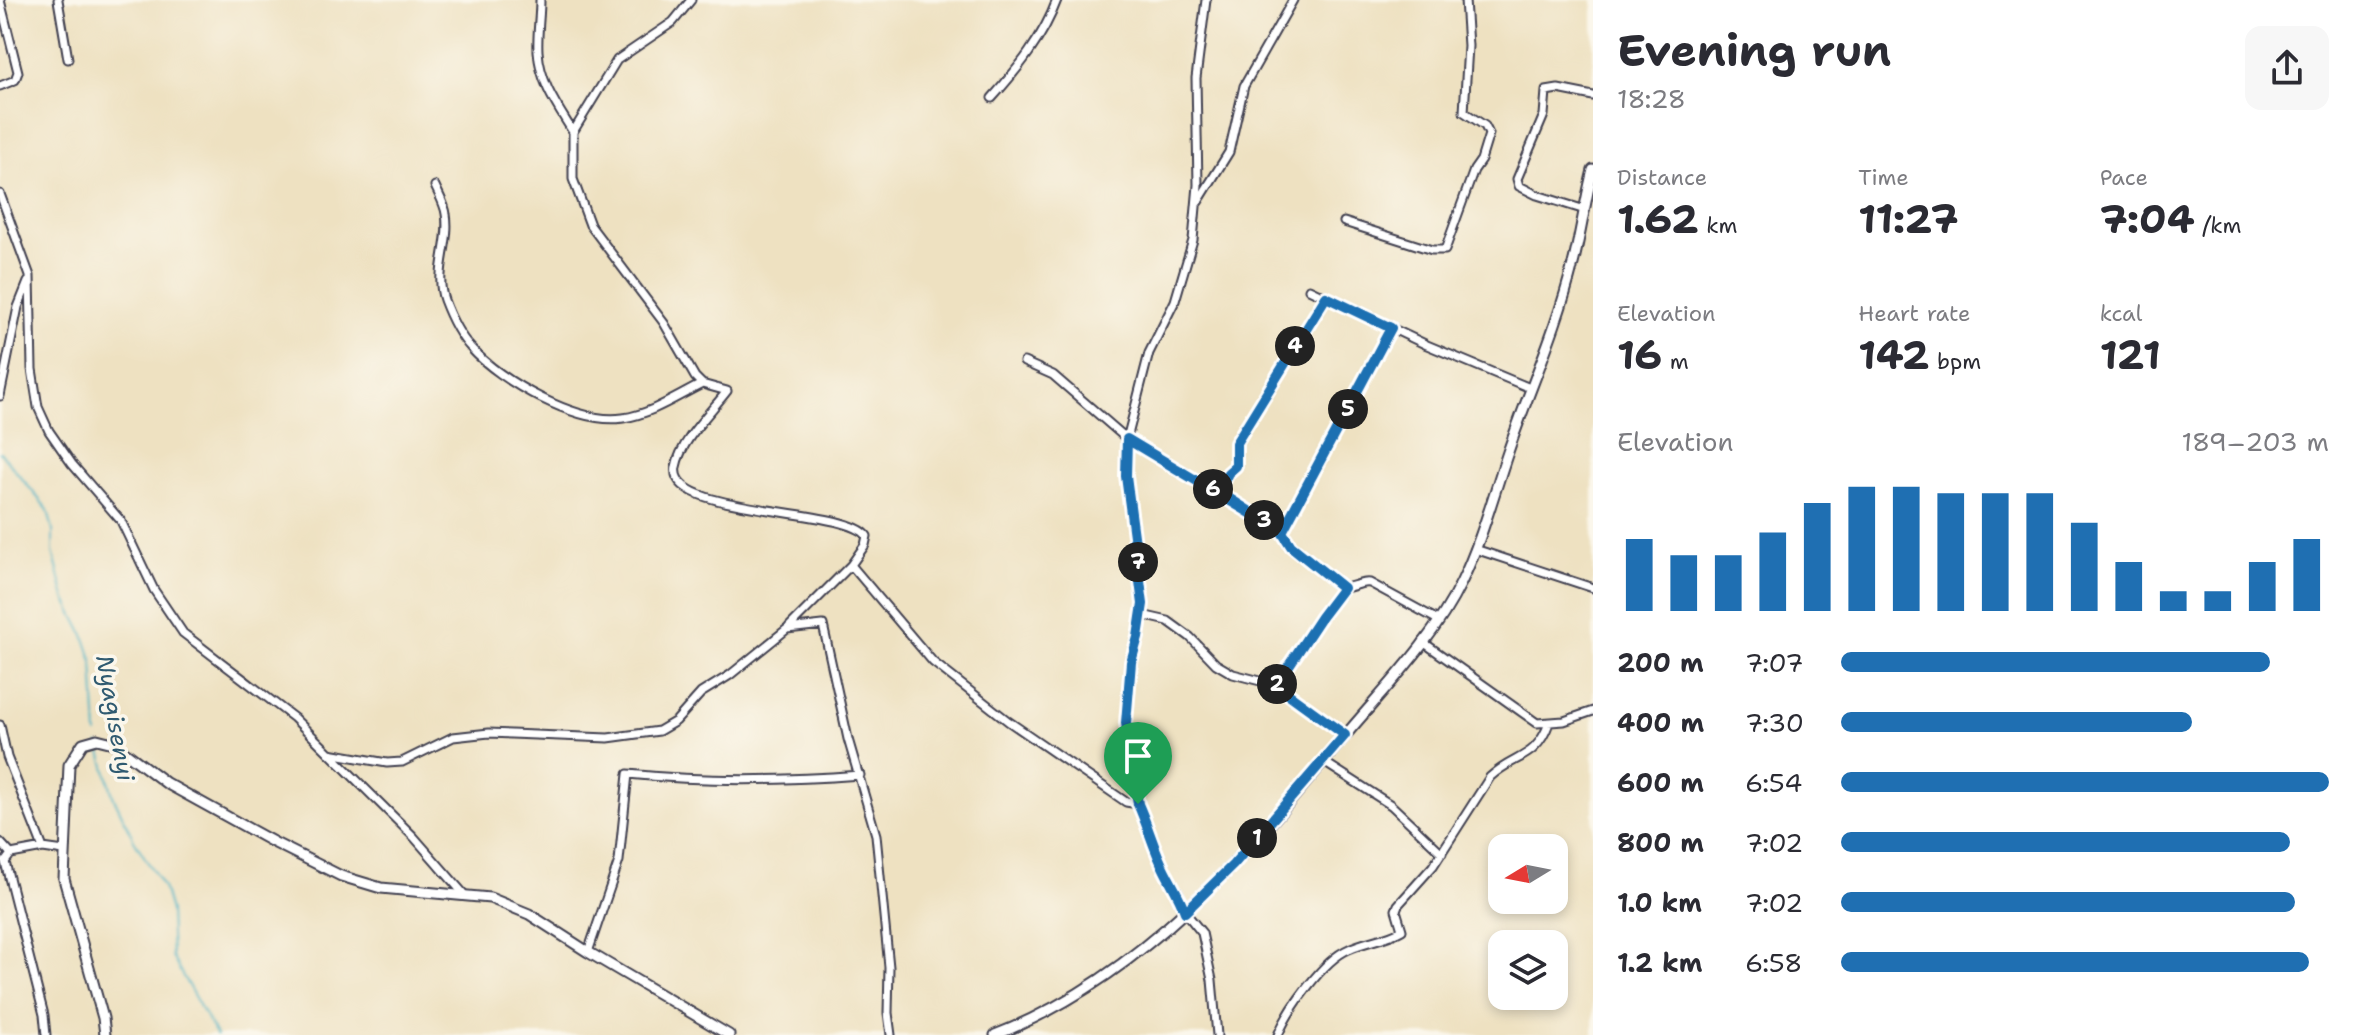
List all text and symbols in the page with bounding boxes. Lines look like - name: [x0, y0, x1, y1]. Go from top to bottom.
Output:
- text: Evening run: [1617, 21, 1891, 80]
- button: share: [2245, 26, 2329, 110]
- text: 18:28: [1617, 81, 1686, 116]
- text: Distance: [1617, 163, 1707, 192]
- text: Time: [1858, 163, 1909, 192]
- text: Pace: [2100, 163, 2148, 192]
- text: 1.62: [1617, 192, 1699, 246]
- text: 11:27: [1858, 192, 1958, 246]
- text: 7:04: [2100, 192, 2195, 246]
- text: km: [1699, 211, 1737, 240]
- text: /km: [2195, 211, 2241, 240]
- text: Elevation: [1617, 299, 1715, 328]
- text: Heart rate: [1858, 299, 1970, 328]
- text: kcal: [2100, 299, 2142, 328]
- pin: 4: [1275, 326, 1315, 366]
- text: 16: [1617, 328, 1662, 382]
- text: 142: [1858, 328, 1930, 382]
- text: 121: [2100, 328, 2161, 382]
- text: 4: [1287, 331, 1303, 360]
- text: m: [1662, 347, 1689, 376]
- text: bpm: [1930, 347, 1981, 376]
- pin: 5: [1328, 389, 1368, 429]
- text: 5: [1341, 394, 1355, 423]
- text: Elevation: [1617, 424, 1733, 459]
- text: 189–203 m: [2182, 424, 2329, 459]
- pin: 6: [1193, 469, 1233, 509]
- text: 6: [1205, 474, 1221, 503]
- pin: 3: [1244, 500, 1284, 540]
- text: 3: [1256, 505, 1272, 534]
- pin: 7: [1118, 542, 1158, 582]
- text: 7: [1130, 547, 1146, 576]
- text: 200 m: [1617, 645, 1704, 680]
- text: 7:07: [1745, 645, 1803, 680]
- water label: Nyagisenyi: [88, 652, 142, 785]
- pin: 2: [1257, 664, 1297, 704]
- text: 2: [1269, 669, 1285, 698]
- text: 400 m: [1617, 705, 1704, 740]
- text: 7:30: [1745, 705, 1804, 740]
- pin: [1104, 722, 1172, 804]
- icon: arrive: [1116, 734, 1160, 778]
- text: 600 m: [1617, 765, 1704, 800]
- text: 6:54: [1745, 765, 1802, 800]
- pin: 1: [1237, 818, 1277, 858]
- text: 1: [1252, 823, 1262, 852]
- text: 800 m: [1617, 825, 1704, 860]
- text: 7:02: [1745, 825, 1803, 860]
- north arrow: [1488, 834, 1568, 914]
- map controls: [1488, 834, 1568, 1010]
- text: 1.0 km: [1617, 885, 1702, 920]
- text: 7:02: [1745, 885, 1803, 920]
- button: layers: [1488, 930, 1568, 1010]
- text: 1.2 km: [1617, 945, 1702, 980]
- text: 6:58: [1745, 945, 1802, 980]

